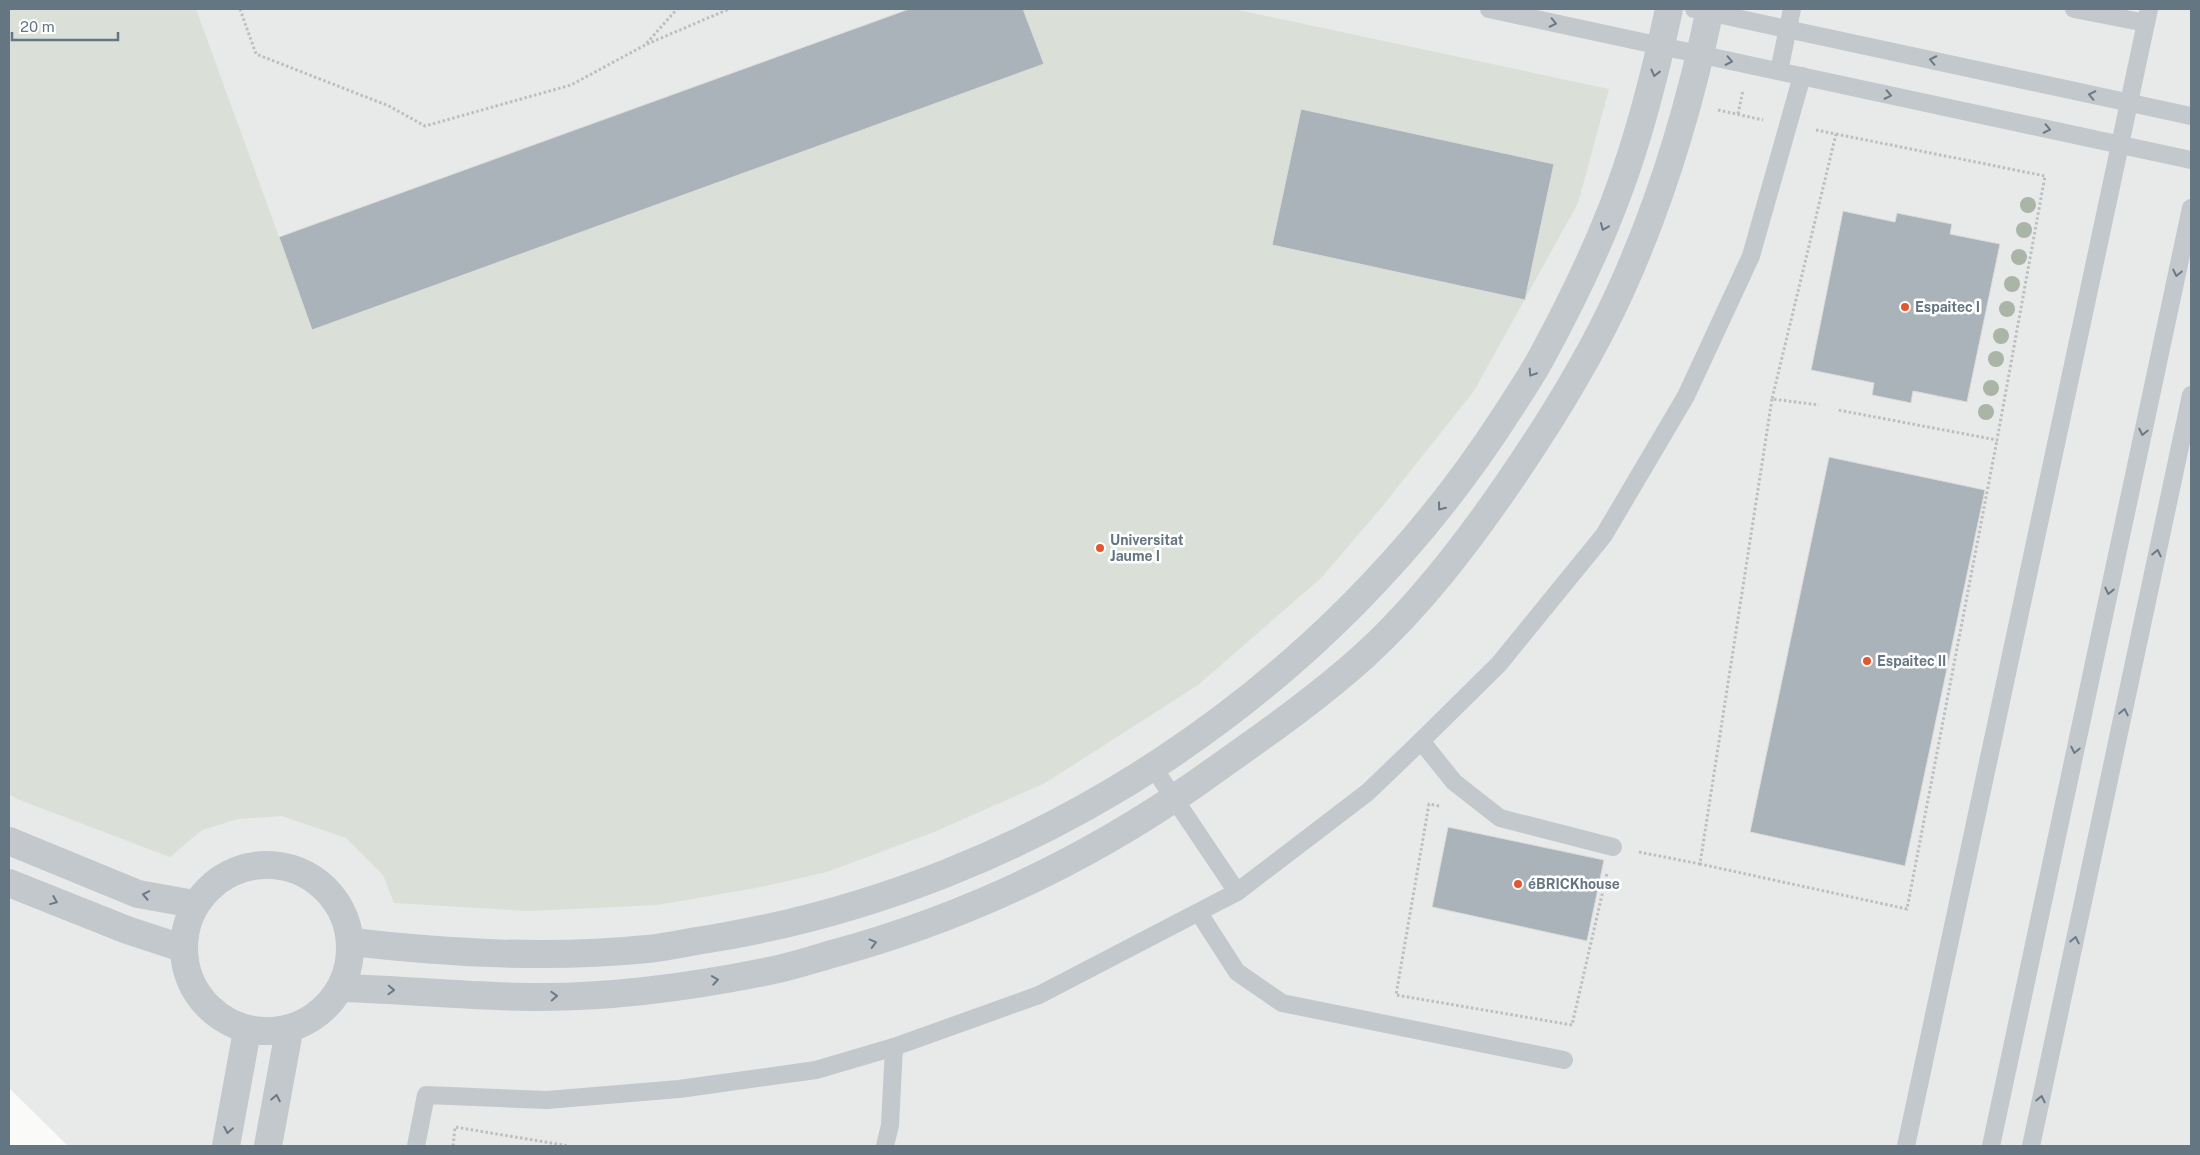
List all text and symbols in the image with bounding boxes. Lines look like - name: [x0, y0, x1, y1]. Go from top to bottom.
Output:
- scale bar: [12, 10, 119, 42]
- one-way arrow: [1549, 17, 1558, 28]
- text: 20 m: [20, 18, 55, 35]
- one-way arrow: [1725, 55, 1734, 65]
- one-way arrow: [1929, 55, 1938, 66]
- one-way arrow: [1650, 69, 1660, 77]
- one-way arrow: [1884, 89, 1893, 100]
- one-way arrow: [2088, 90, 2097, 100]
- one-way arrow: [2043, 123, 2051, 134]
- one-way arrow: [1599, 223, 1609, 231]
- one-way arrow: [2173, 269, 2183, 277]
- place label: Espaitec I: [1915, 299, 1980, 315]
- marker: Espaitec I: [1899, 301, 1911, 313]
- one-way arrow: [1529, 368, 1539, 377]
- one-way arrow: [2139, 427, 2149, 436]
- one-way arrow: [1438, 501, 1446, 510]
- place label: Universitat Jaume I: [1110, 532, 1184, 564]
- marker: Universitat Jaume I: [1094, 542, 1106, 554]
- one-way arrow: [2152, 549, 2162, 558]
- one-way arrow: [2105, 586, 2115, 595]
- place label: Espaitec II: [1877, 653, 1946, 669]
- marker: Espaitec II: [1861, 655, 1873, 667]
- one-way arrow: [2118, 708, 2128, 717]
- one-way arrow: [2071, 745, 2081, 754]
- place label: éBRICKhouse: [1528, 876, 1620, 892]
- marker: éBRICKhouse: [1512, 878, 1524, 890]
- one-way arrow: [141, 891, 150, 901]
- one-way arrow: [49, 895, 58, 906]
- one-way arrow: [2069, 935, 2080, 944]
- one-way arrow: [869, 939, 877, 949]
- one-way arrow: [711, 976, 720, 986]
- one-way arrow: [388, 985, 396, 995]
- one-way arrow: [550, 990, 558, 1001]
- one-way arrow: [270, 1094, 281, 1103]
- one-way arrow: [2035, 1094, 2046, 1103]
- one-way arrow: [223, 1126, 234, 1135]

